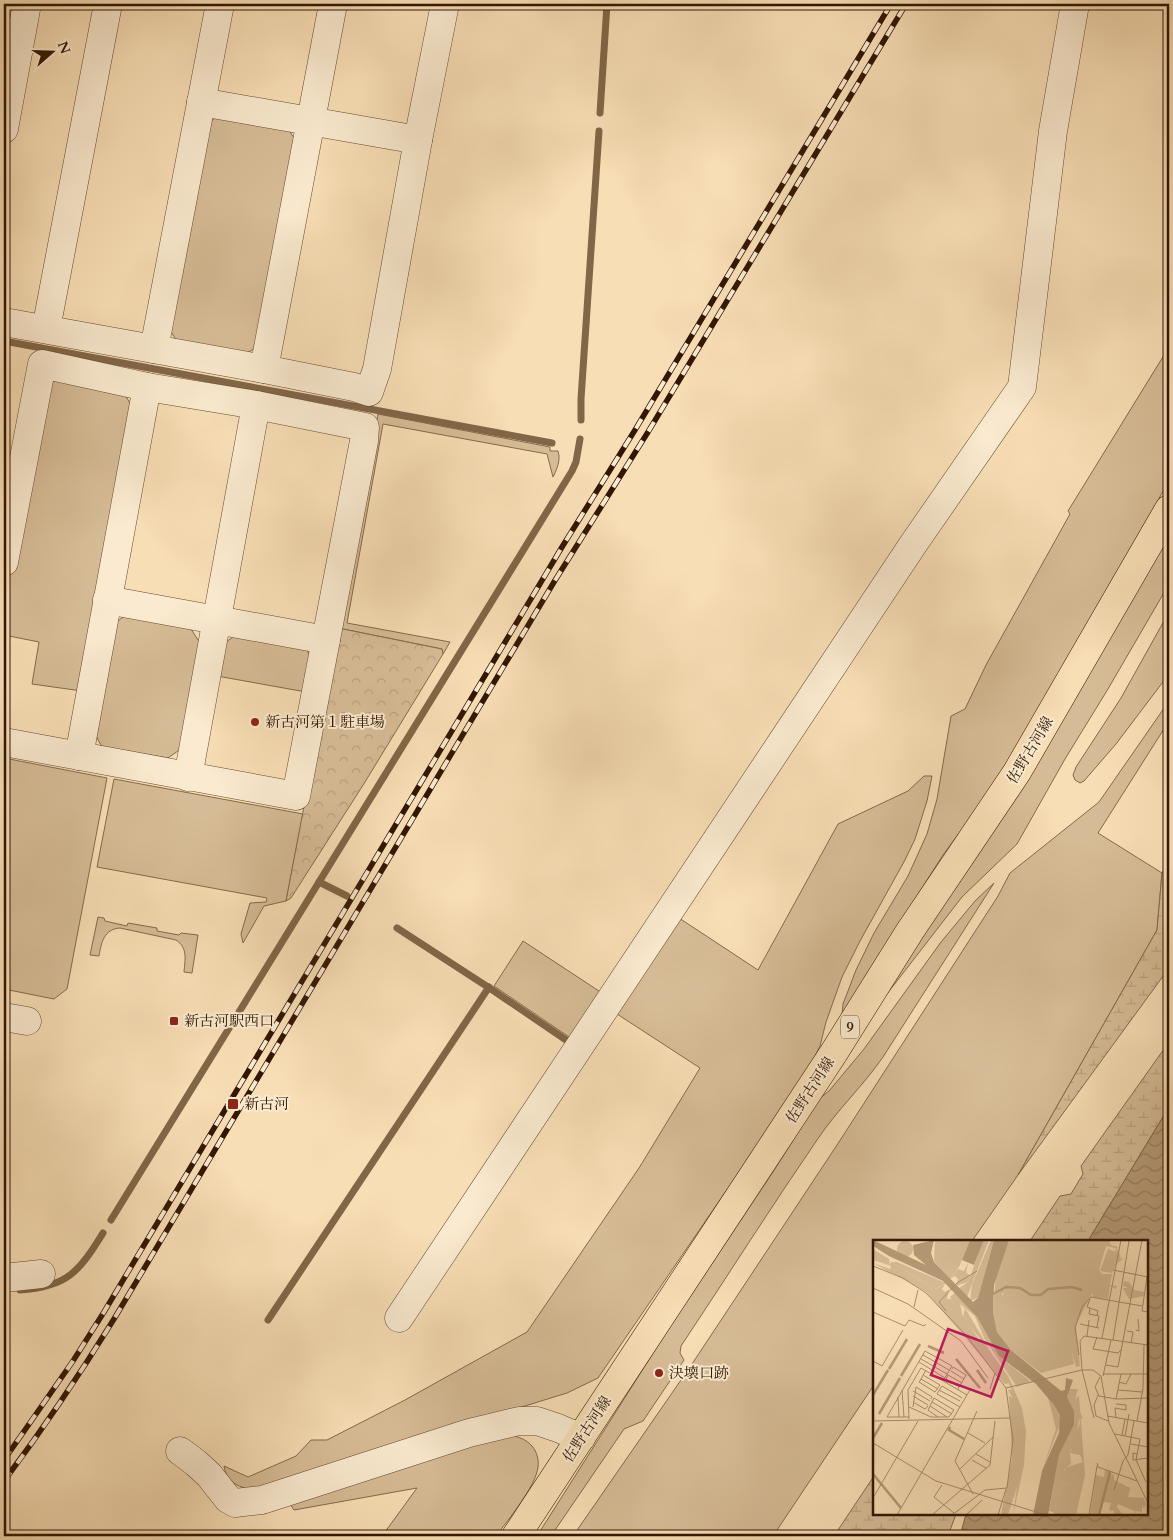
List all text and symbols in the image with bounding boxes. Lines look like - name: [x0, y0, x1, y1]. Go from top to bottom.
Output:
- north arrow: [28, 28, 78, 78]
- text: N: [53, 39, 75, 57]
- place label: 新古河第１駐車場: [265, 712, 385, 732]
- street label: 佐野古河線: [1002, 713, 1058, 787]
- marker: 新古河第１駐車場: [249, 716, 261, 728]
- place label: 新古河駅西口: [184, 1011, 274, 1031]
- marker: 新古河駅西口: [168, 1015, 180, 1027]
- road number: 9: [841, 1016, 859, 1038]
- street label: 佐野古河線: [781, 1053, 839, 1127]
- place label: 新古河: [244, 1094, 289, 1114]
- marker: 新古河: [226, 1097, 240, 1111]
- inset map: [873, 1240, 1148, 1515]
- place label: 決壊口跡: [669, 1363, 729, 1383]
- marker: 決壊口跡: [653, 1367, 665, 1379]
- street label: 佐野古河線: [558, 1392, 616, 1466]

